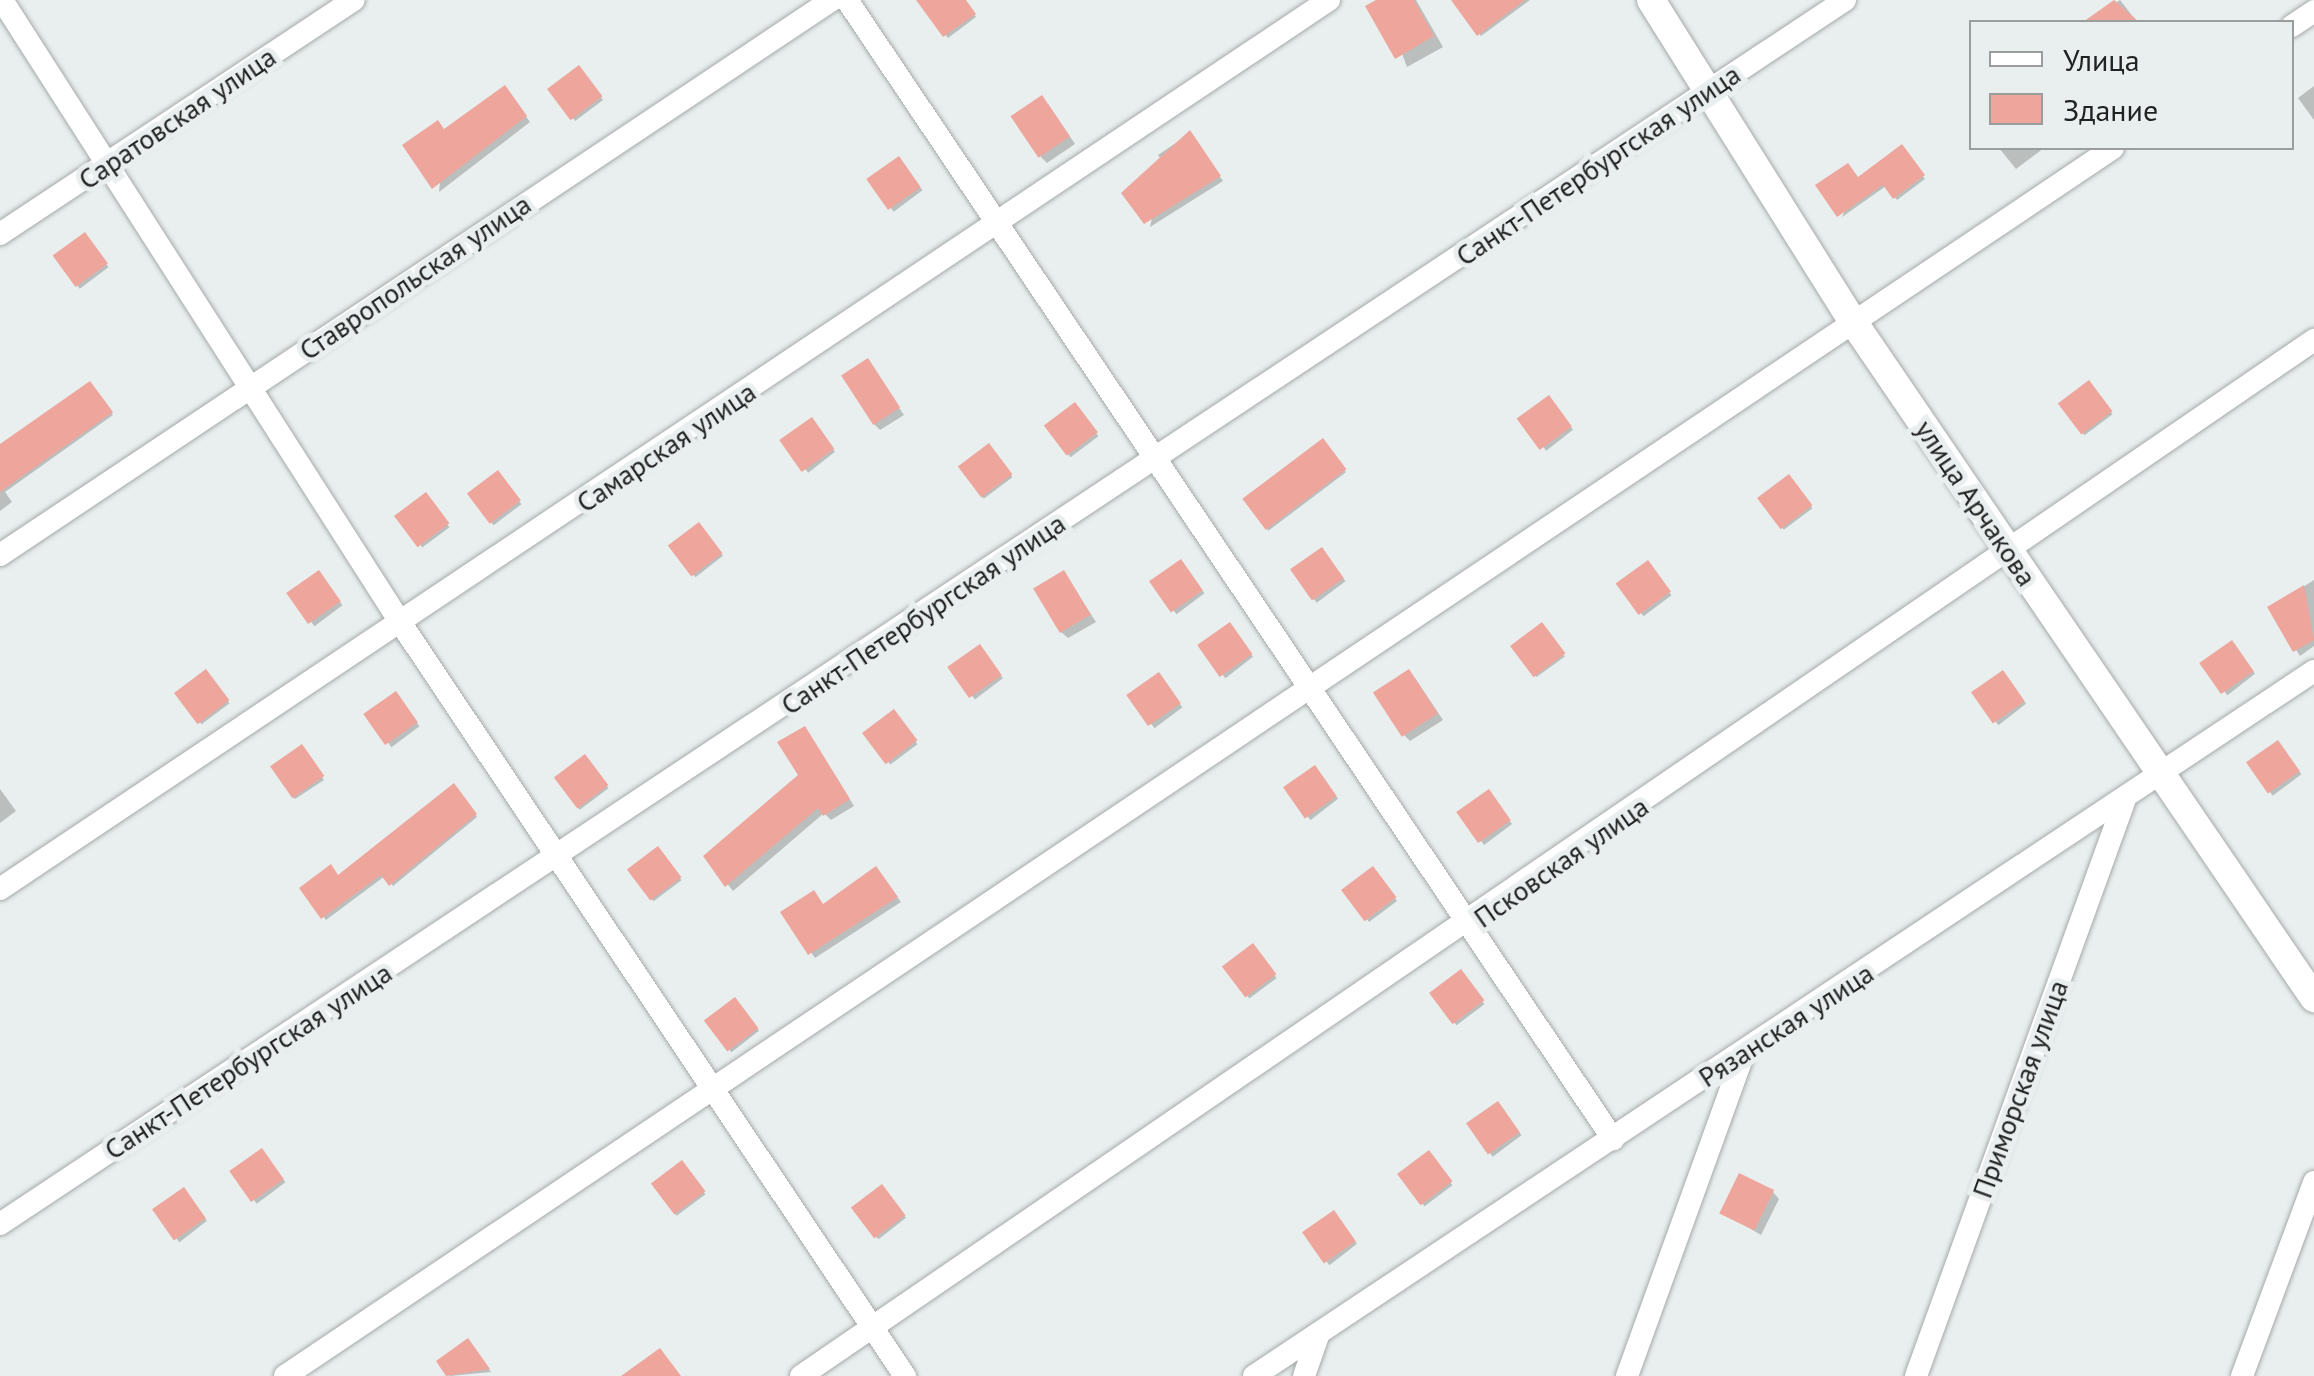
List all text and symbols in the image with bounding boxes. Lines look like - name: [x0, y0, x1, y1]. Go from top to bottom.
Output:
- legend: [1969, 20, 2294, 150]
- street label: Саратовская улица: [72, 40, 282, 196]
- text: Улица: [2063, 40, 2140, 79]
- street label: Санкт-Петербургская улица: [1450, 57, 1746, 273]
- text: Здание: [2063, 90, 2158, 129]
- street label: Ставропольская улица: [293, 187, 537, 367]
- street label: Самарская улица: [570, 375, 762, 519]
- street label: улица Арчакова: [1908, 413, 2044, 593]
- street label: Санкт-Петербургская улица: [775, 506, 1071, 722]
- street label: Псковская улица: [1467, 789, 1655, 935]
- street label: Санкт-Петербургская улица: [98, 956, 398, 1166]
- street label: Рязанская улица: [1692, 956, 1880, 1094]
- street label: Приморская улица: [1965, 976, 2075, 1202]

